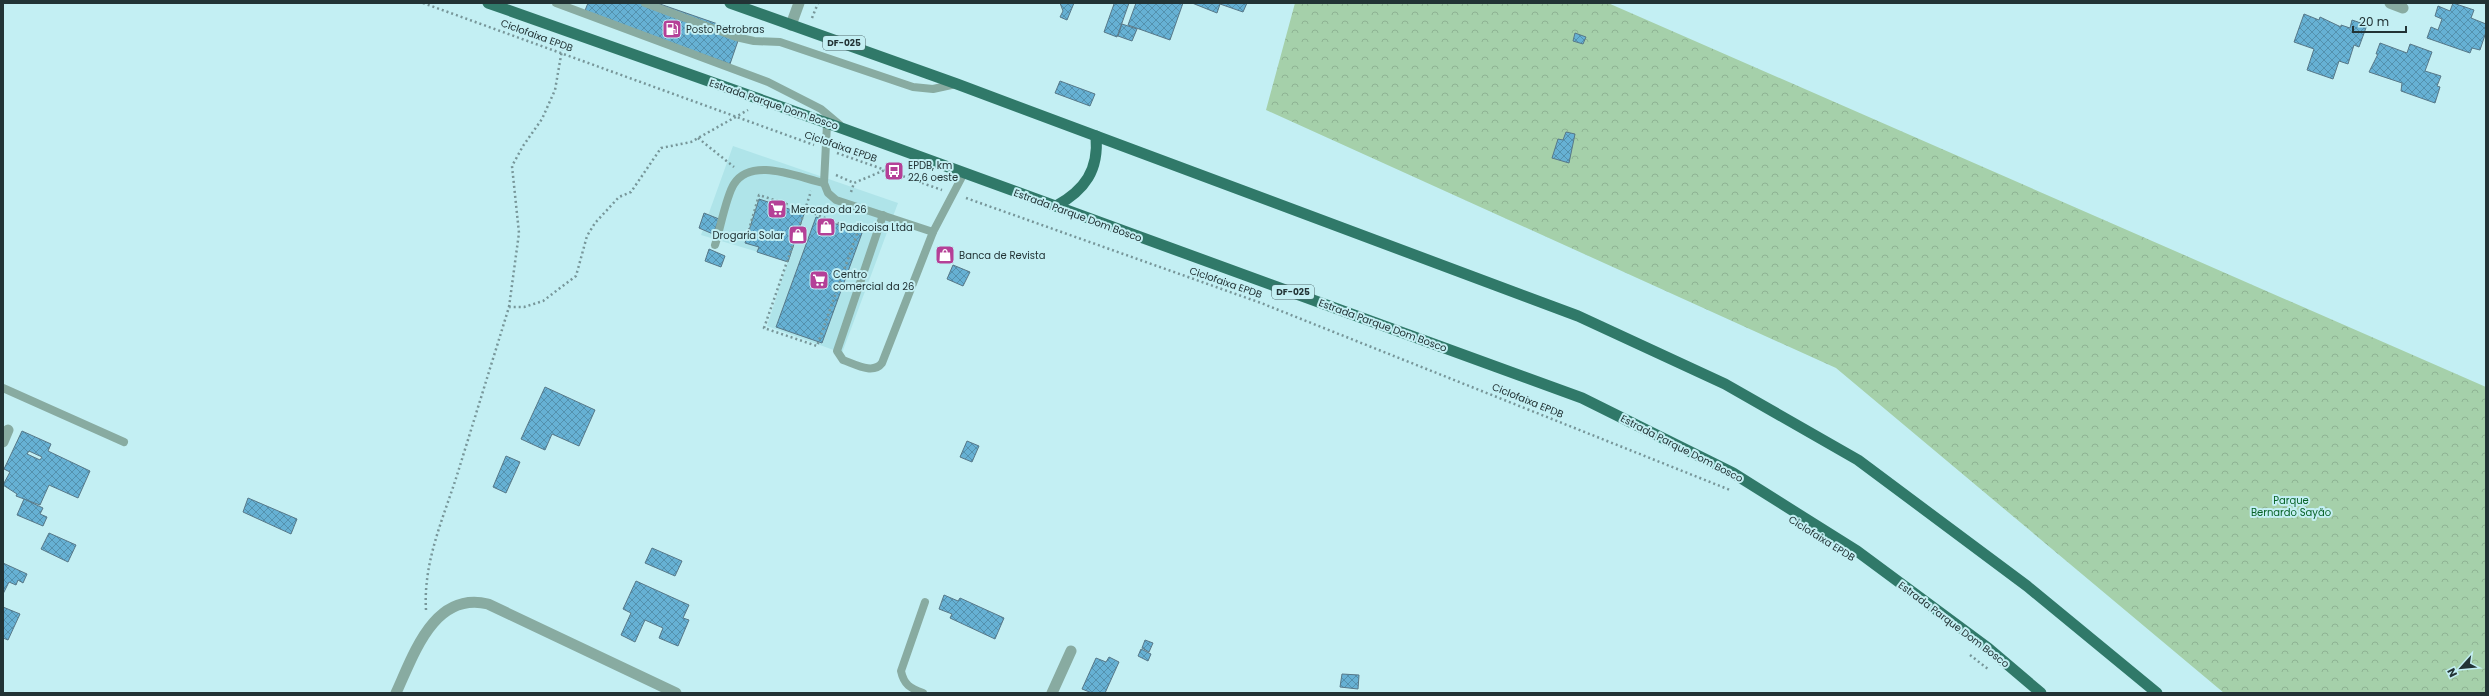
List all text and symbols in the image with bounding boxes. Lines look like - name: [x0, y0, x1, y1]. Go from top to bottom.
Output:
- scale bar: [2353, 8, 2406, 34]
- text: 20 m: [2359, 13, 2389, 30]
- street label: Ciclofaixa EPDB: [499, 15, 575, 56]
- fuel station icon: Posto Petrobras: [661, 18, 683, 40]
- place label: Posto Petrobras: [686, 22, 764, 37]
- road number: DF-025: [823, 36, 865, 50]
- street label: Estrada Parque Dom Bosco: [707, 75, 840, 134]
- street label: Ciclofaixa EPDB: [802, 127, 879, 166]
- place label: EPDB, km 22,6 oeste: [908, 158, 958, 185]
- bus stop icon: EPDB, km 22,6 oeste: [883, 160, 905, 182]
- street label: Estrada Parque Dom Bosco: [1012, 185, 1144, 246]
- supermarket icon: Mercado da 26: [766, 198, 788, 220]
- place label: Mercado da 26: [791, 202, 867, 217]
- shop icon: Padicoisa Ltda: [815, 216, 837, 238]
- place label: Padicoisa Ltda: [840, 220, 913, 235]
- shop icon: Drogaria Solar: [787, 224, 809, 246]
- place label: Drogaria Solar: [712, 228, 784, 243]
- shop icon: Banca de Revista: [934, 244, 956, 266]
- place label: Banca de Revista: [959, 248, 1045, 263]
- street label: Ciclofaixa EPDB: [1187, 263, 1264, 302]
- place label: Centro comercial da 26: [833, 267, 914, 294]
- supermarket icon: Centro comercial da 26: [808, 269, 830, 291]
- road number: DF-025: [1272, 285, 1314, 299]
- street label: Estrada Parque Dom Bosco: [1317, 295, 1449, 356]
- street label: Ciclofaixa EPDB: [1490, 379, 1566, 422]
- street label: Estrada Parque Dom Bosco: [1618, 411, 1746, 486]
- park label: Parque Bernardo Sayão: [2251, 493, 2331, 520]
- street label: Ciclofaixa EPDB: [1786, 512, 1858, 565]
- street label: Estrada Parque Dom Bosco: [1895, 578, 2012, 671]
- north arrow: [2441, 648, 2481, 688]
- text: N: [2443, 665, 2461, 680]

